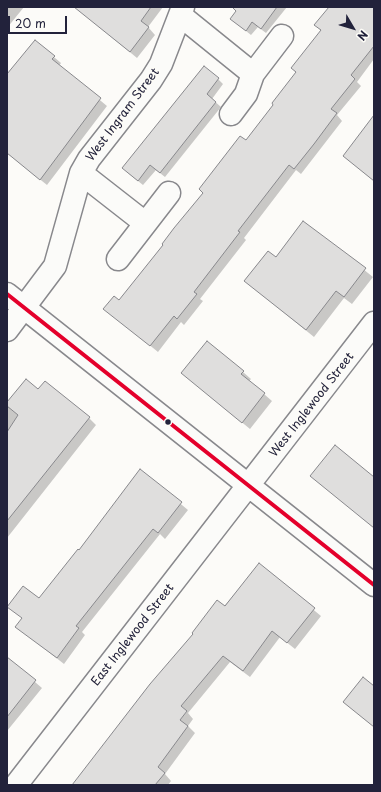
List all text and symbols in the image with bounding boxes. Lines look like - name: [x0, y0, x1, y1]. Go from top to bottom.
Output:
- scale bar: [10, 8, 69, 34]
- north arrow: [333, 8, 373, 48]
- text: 20 m: [15, 14, 46, 32]
- text: N: [353, 27, 372, 44]
- street label: West Ingram Street: [83, 66, 163, 164]
- street label: West Inglewood Street: [267, 350, 357, 460]
- unlabelled marker: [163, 417, 173, 427]
- street label: East Inglewood Street: [89, 581, 177, 689]

